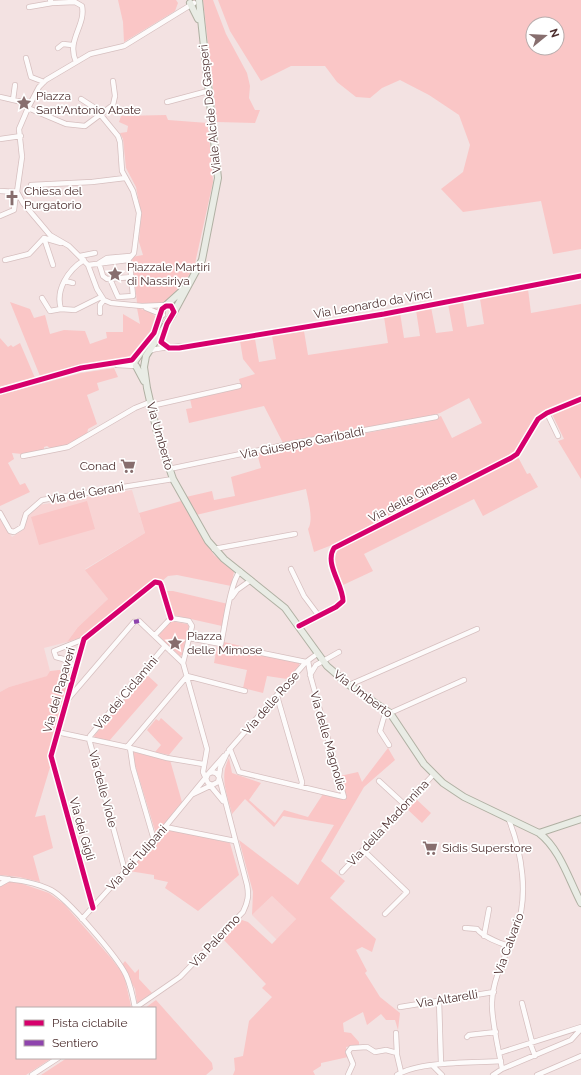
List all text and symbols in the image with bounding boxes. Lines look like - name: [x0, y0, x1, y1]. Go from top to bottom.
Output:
- north arrow: [525, 16, 565, 56]
- text: N: [547, 27, 562, 39]
- street label: Viale Alcide De Gasperi: [196, 44, 224, 174]
- place label: Piazza Sant'Antonio Abate: [36, 89, 141, 117]
- place icon: Piazza Sant'Antonio Abate: [15, 94, 33, 112]
- place label: Chiesa del Purgatorio: [24, 184, 83, 212]
- church icon: Chiesa del Purgatorio: [3, 189, 21, 207]
- place label: Piazzale Martiri di Nassiriya: [127, 260, 210, 288]
- place icon: Piazzale Martiri di Nassiriya: [106, 265, 124, 283]
- street label: Via Leonardo da Vinci: [313, 287, 433, 321]
- street label: Via Umberto: [144, 400, 176, 472]
- street label: Via Giuseppe Garibaldi: [239, 424, 365, 462]
- supermarket icon: Conad: [119, 457, 137, 475]
- place label: Conad: [80, 459, 116, 473]
- street label: Via delle Ginestre: [366, 469, 460, 525]
- street label: Via dei Gerani: [47, 479, 125, 507]
- place label: Piazza delle Mimose: [187, 629, 262, 657]
- place icon: Piazza delle Mimose: [166, 634, 184, 652]
- street label: Via dei Papaveri: [40, 646, 78, 734]
- street label: Via dei Ciclamini: [91, 654, 161, 732]
- street label: Via Umberto: [331, 667, 395, 721]
- street label: Via delle Rose: [240, 669, 302, 737]
- street label: Via delle Magnolie: [307, 690, 349, 792]
- street label: Via delle Viole: [86, 749, 120, 829]
- street label: Via della Madonnina: [344, 777, 432, 869]
- street label: Via dei Gigli: [66, 796, 98, 862]
- street label: Via dei Tulipani: [104, 822, 170, 894]
- supermarket icon: Sidis Superstore: [421, 839, 439, 857]
- place label: Sidis Superstore: [442, 841, 532, 855]
- street label: Via Calvario: [491, 911, 527, 977]
- street label: Via Palermo: [187, 912, 243, 970]
- street label: Via Altarelli: [415, 987, 479, 1011]
- legend: [16, 1007, 156, 1059]
- text: Pista ciclabile: [52, 1016, 127, 1030]
- text: Sentiero: [52, 1036, 98, 1050]

